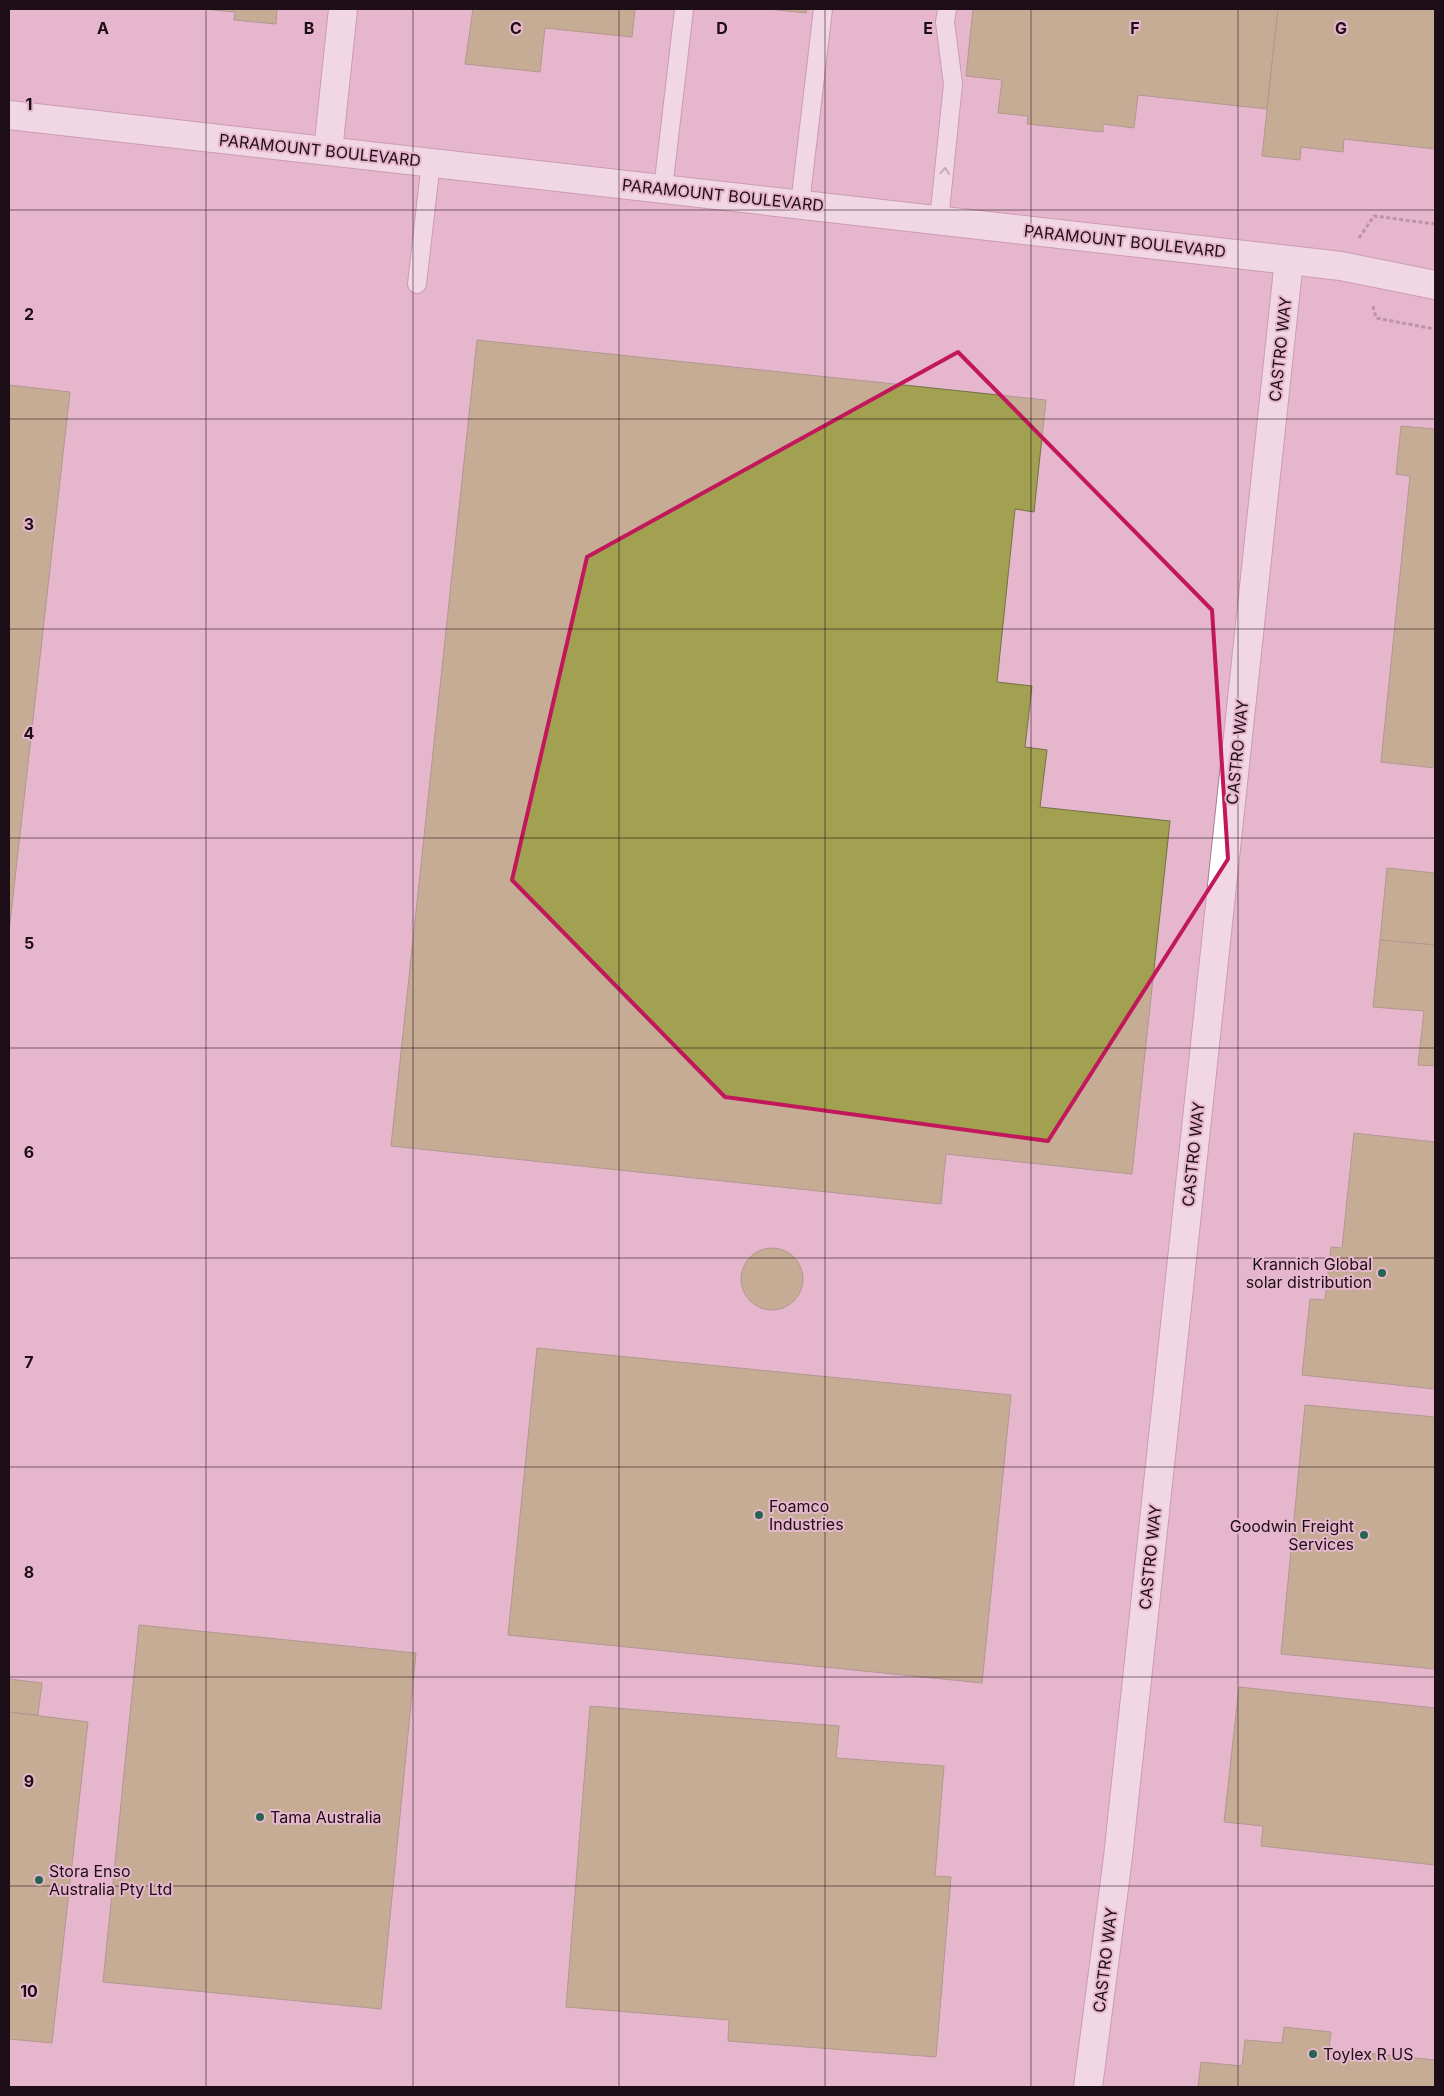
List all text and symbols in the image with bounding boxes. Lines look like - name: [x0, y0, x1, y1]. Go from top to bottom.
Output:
- text: A: [97, 18, 109, 38]
- text: B: [304, 18, 314, 38]
- text: C: [510, 18, 522, 38]
- text: D: [716, 18, 728, 38]
- text: E: [923, 18, 933, 38]
- text: F: [1130, 18, 1140, 38]
- text: G: [1335, 18, 1347, 38]
- text: 1: [26, 94, 32, 114]
- street label: PARAMOUNT BOULEVARD: [218, 129, 422, 171]
- one-way arrow: [939, 167, 950, 175]
- street label: PARAMOUNT BOULEVARD: [621, 174, 825, 216]
- street label: PARAMOUNT BOULEVARD: [1023, 220, 1227, 262]
- street label: CASTRO WAY: [1265, 295, 1295, 403]
- text: 2: [24, 304, 34, 324]
- text: 3: [24, 514, 34, 534]
- street label: CASTRO WAY: [1222, 698, 1252, 806]
- text: 4: [24, 723, 35, 743]
- text: 5: [24, 933, 34, 953]
- street label: CASTRO WAY: [1178, 1100, 1208, 1208]
- text: 6: [24, 1142, 34, 1162]
- place label: Krannich Global solar distribution: [1246, 1254, 1372, 1292]
- marker: Krannich Global solar distribution: [1376, 1267, 1388, 1279]
- text: 7: [24, 1352, 34, 1372]
- place label: Foamco Industries: [769, 1496, 844, 1534]
- street label: CASTRO WAY: [1135, 1503, 1165, 1611]
- marker: Foamco Industries: [753, 1509, 765, 1521]
- place label: Goodwin Freight Services: [1230, 1516, 1354, 1554]
- marker: Goodwin Freight Services: [1358, 1529, 1370, 1541]
- text: 8: [24, 1562, 34, 1582]
- text: 9: [24, 1771, 34, 1791]
- place label: Tama Australia: [270, 1807, 382, 1827]
- marker: Tama Australia: [254, 1811, 266, 1823]
- place label: Stora Enso Australia Pty Ltd: [49, 1861, 172, 1899]
- marker: Stora Enso Australia Pty Ltd: [33, 1874, 45, 1886]
- street label: CASTRO WAY: [1089, 1906, 1121, 2014]
- text: 10: [20, 1981, 38, 2001]
- place label: Toylex R US: [1323, 2044, 1413, 2064]
- marker: Toylex R US: [1307, 2048, 1319, 2060]

